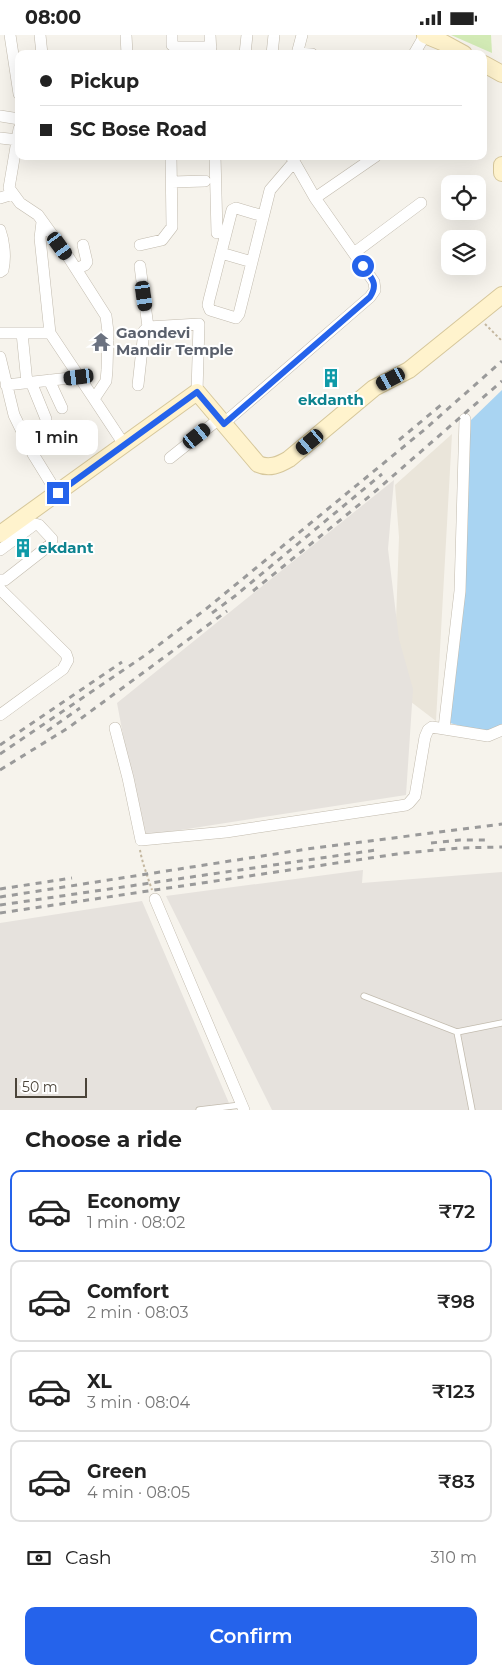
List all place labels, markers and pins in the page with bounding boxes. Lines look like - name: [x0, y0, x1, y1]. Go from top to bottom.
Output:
- place label: Gaondevi Mandir Temple: [116, 323, 234, 359]
- temple icon: Gaondevi Mandir Temple: [90, 331, 112, 353]
- building icon: ekdanth: [320, 367, 342, 389]
- place label: ekdanth: [298, 390, 364, 409]
- building icon: ekdant: [12, 537, 34, 559]
- place label: ekdant: [38, 538, 94, 557]

